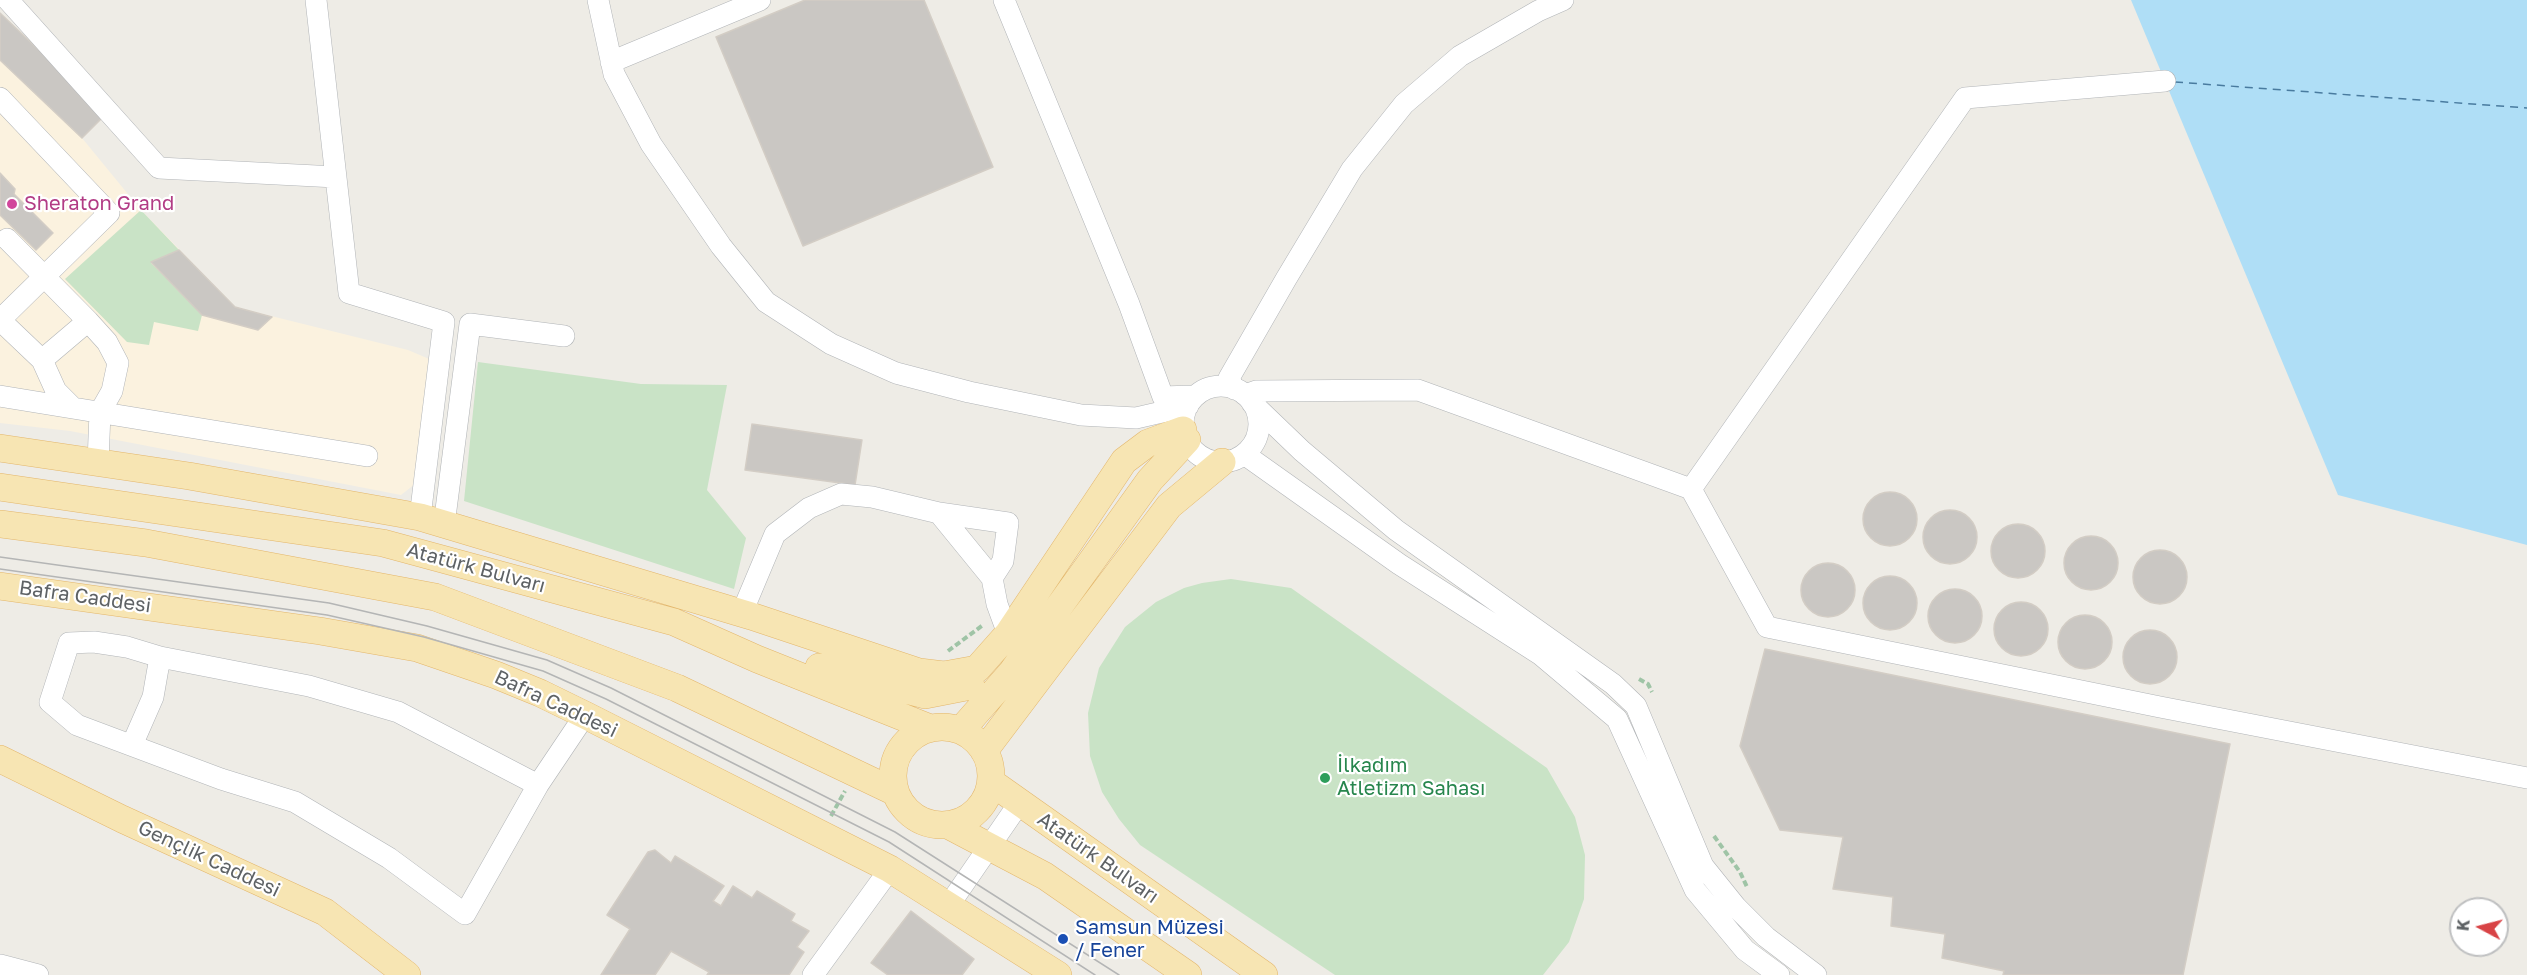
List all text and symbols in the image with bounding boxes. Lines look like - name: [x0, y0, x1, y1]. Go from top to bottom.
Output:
- place label: Sheraton Grand: [24, 192, 174, 216]
- marker: Sheraton Grand: [5, 197, 19, 211]
- street label: Atatürk Bulvarı: [404, 538, 548, 598]
- street label: Bafra Caddesi: [17, 576, 153, 618]
- street label: Bafra Caddesi: [491, 665, 621, 743]
- place label: İlkadım Atletizm Sahası: [1337, 754, 1485, 801]
- marker: İlkadım Atletizm Sahası: [1318, 771, 1332, 785]
- street label: Atatürk Bulvarı: [1033, 807, 1163, 909]
- street label: Gençlik Caddesi: [134, 816, 284, 902]
- north arrow: [2449, 897, 2509, 957]
- place label: Samsun Müzesi / Fener: [1075, 916, 1224, 963]
- text: K: [2452, 918, 2474, 932]
- marker: Samsun Müzesi / Fener: [1056, 932, 1070, 946]

